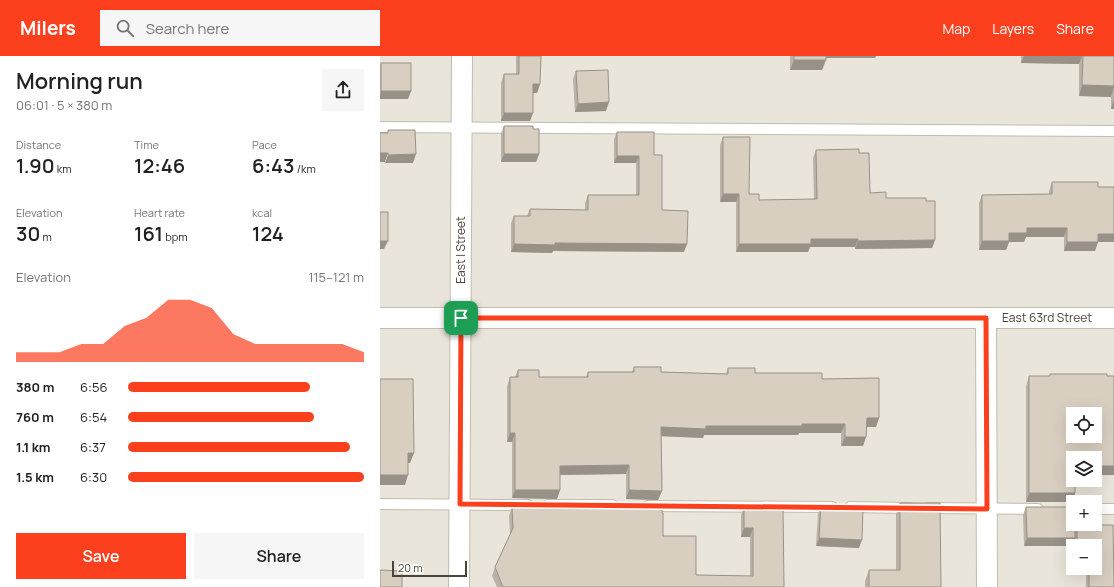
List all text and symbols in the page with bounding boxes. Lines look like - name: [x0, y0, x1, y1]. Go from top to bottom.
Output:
- search box: [100, 10, 380, 46]
- text: Milers: [20, 15, 76, 41]
- icon: search: [114, 17, 136, 39]
- text: Search here: [146, 18, 229, 39]
- text: Map: [942, 19, 970, 38]
- text: Layers: [992, 19, 1034, 38]
- text: Share: [1056, 19, 1094, 38]
- text: Morning run: [16, 66, 143, 96]
- button: share: [322, 69, 364, 111]
- text: 06:01 · 5 × 380 m: [16, 96, 112, 114]
- text: Distance: [16, 137, 61, 152]
- text: Time: [134, 137, 159, 152]
- text: Pace: [252, 137, 277, 152]
- text: 1.90: [16, 152, 55, 179]
- text: 12:46: [134, 152, 185, 179]
- text: 6:43: [252, 152, 294, 179]
- text: km: [55, 161, 72, 176]
- text: /km: [294, 161, 316, 176]
- text: Elevation: [16, 205, 62, 220]
- text: Heart rate: [134, 205, 185, 220]
- text: kcal: [252, 205, 272, 220]
- street label: East I Street: [452, 216, 469, 284]
- text: 30: [16, 220, 40, 247]
- text: 161: [134, 220, 163, 247]
- text: 124: [252, 220, 284, 247]
- text: m: [40, 229, 52, 244]
- text: bpm: [163, 229, 188, 244]
- text: Elevation: [16, 268, 71, 286]
- text: 115–121 m: [308, 268, 364, 286]
- pin: [444, 301, 478, 335]
- icon: arrive: [450, 307, 472, 329]
- street label: East 63rd Street: [1002, 309, 1092, 326]
- text: 380 m: [16, 378, 54, 396]
- text: 6:56: [80, 378, 108, 396]
- map controls: [1066, 407, 1102, 575]
- button: locate: [1066, 407, 1102, 443]
- text: 760 m: [16, 408, 54, 426]
- text: 6:54: [80, 408, 107, 426]
- text: 1.1 km: [16, 438, 51, 456]
- text: 6:37: [80, 438, 106, 456]
- button: layers: [1066, 451, 1102, 487]
- text: 1.5 km: [16, 468, 54, 486]
- text: 6:30: [80, 468, 107, 486]
- button: +: [1066, 495, 1102, 531]
- button: Save: [16, 533, 186, 579]
- button: Share: [194, 533, 364, 579]
- button: −: [1066, 539, 1102, 575]
- scale bar: [392, 559, 467, 578]
- text: 20 m: [398, 560, 423, 575]

